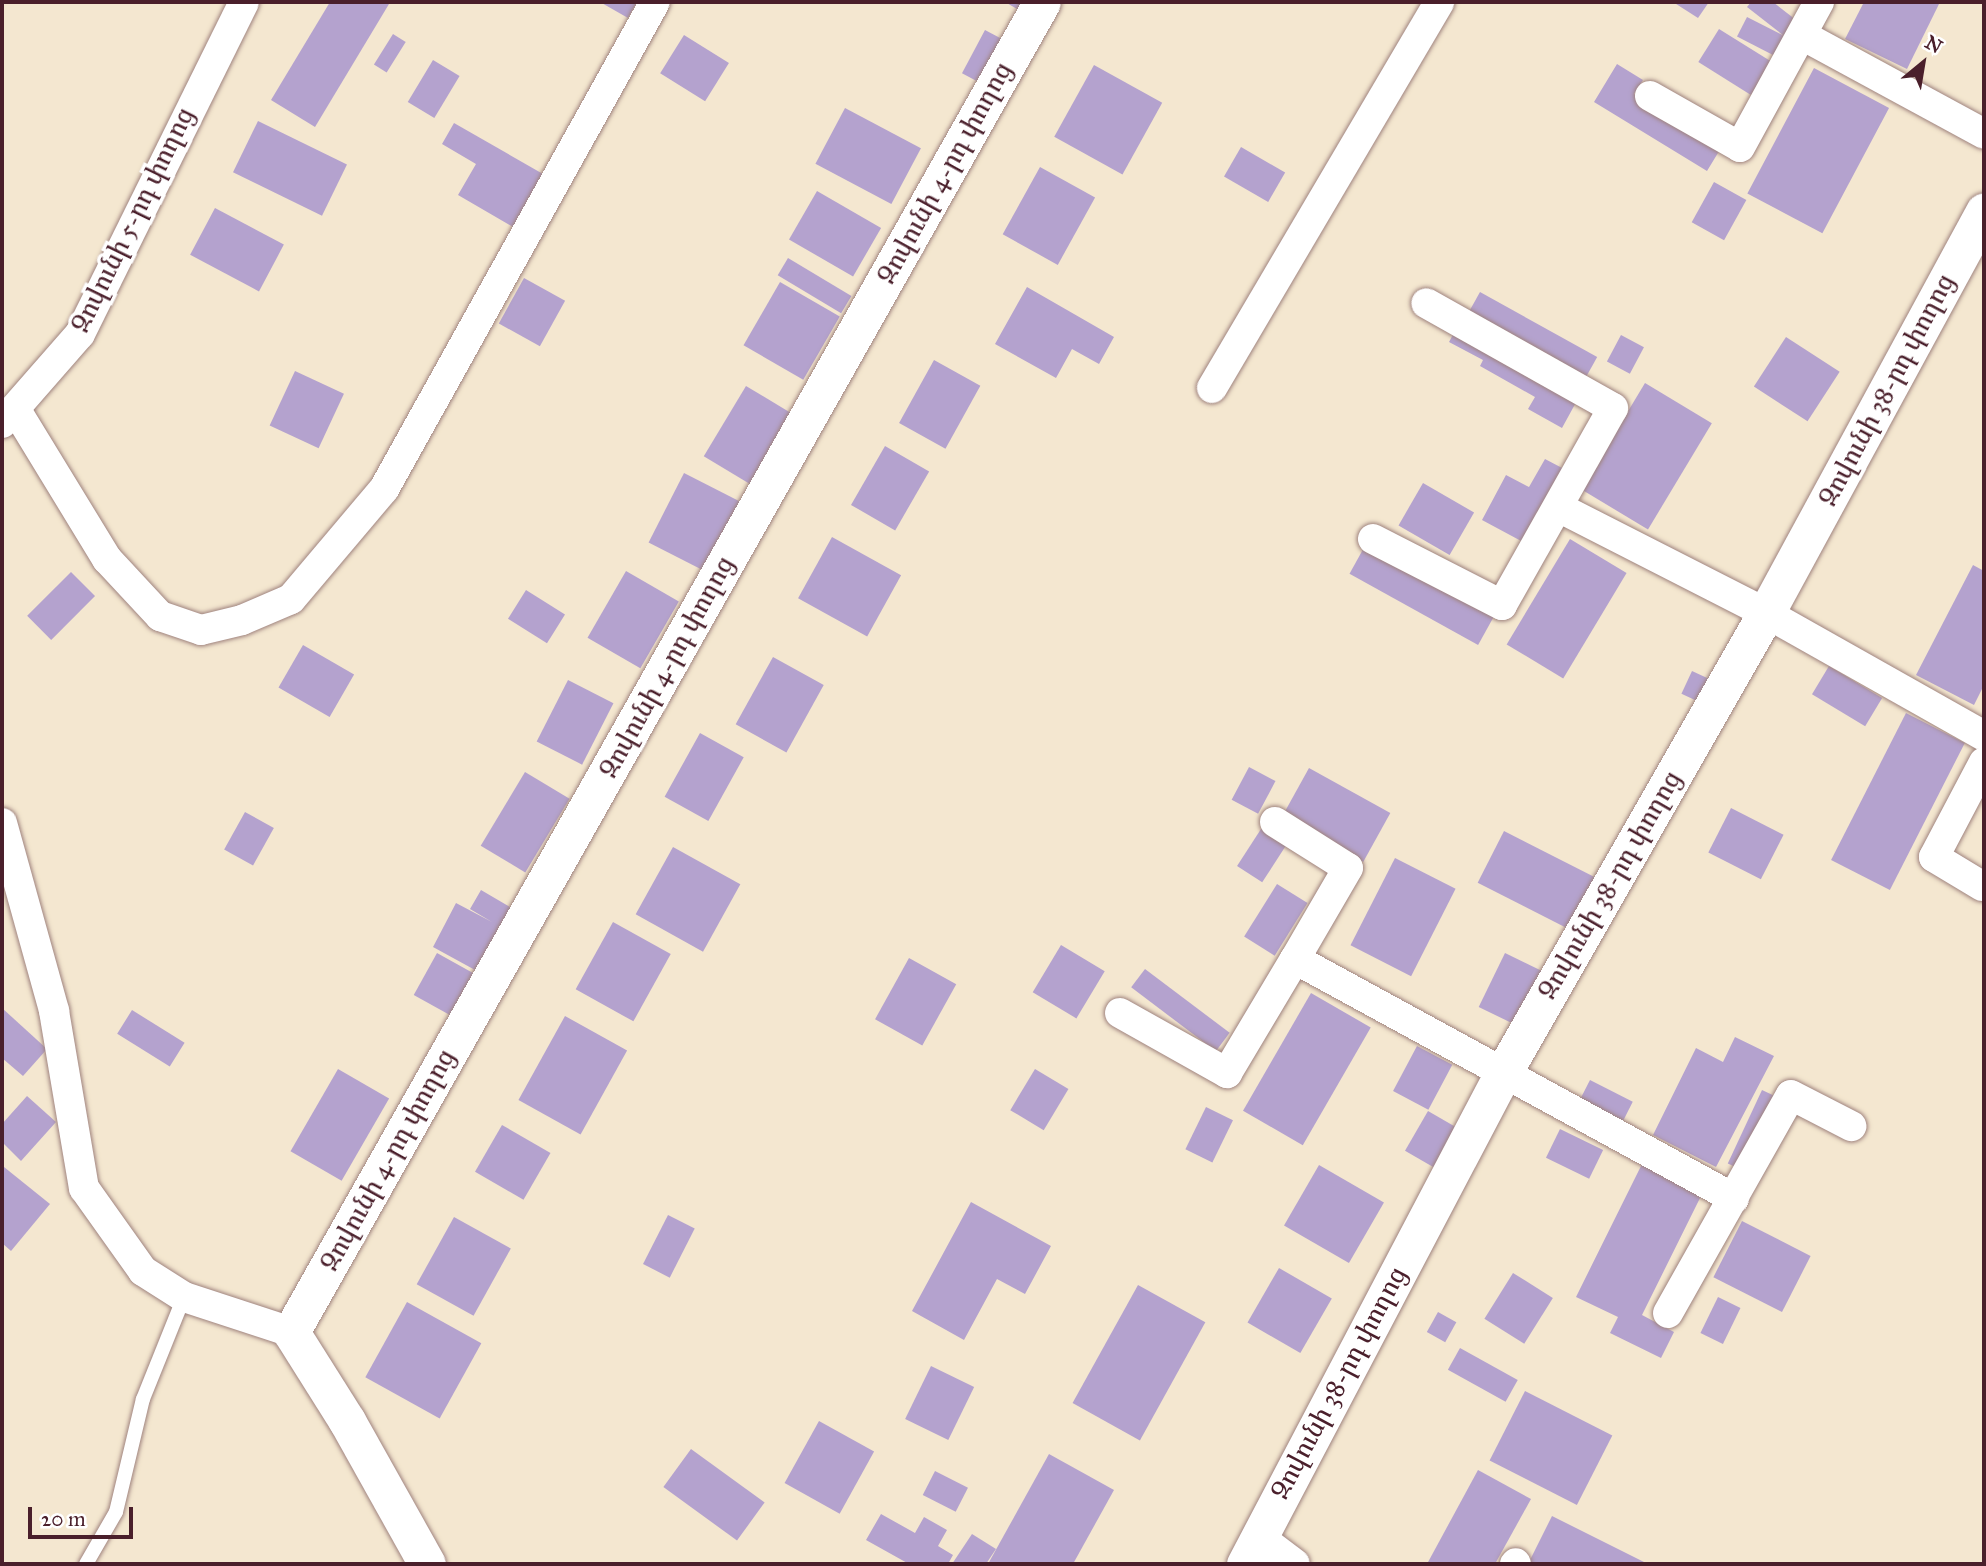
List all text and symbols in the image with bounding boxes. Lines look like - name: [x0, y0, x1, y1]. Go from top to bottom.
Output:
- north arrow: [1888, 28, 1958, 98]
- text: N: [1921, 30, 1946, 58]
- street label: Զովունի 4-րդ փողոց: [871, 57, 1019, 289]
- street label: Զովունի 5-րդ փողոց: [65, 102, 201, 338]
- street label: Զովունի 38-րդ փողոց: [1813, 269, 1961, 511]
- street label: Զովունի 4-րդ փողոց: [593, 551, 741, 783]
- street label: Զովունի 38-րդ փողոց: [1532, 765, 1688, 1005]
- street label: Զովունի 4-րդ փողոց: [314, 1044, 462, 1276]
- street label: Զովունի 38-րդ փողոց: [1265, 1262, 1413, 1504]
- scale bar: [32, 1492, 136, 1536]
- text: 20 m: [41, 1506, 86, 1532]

